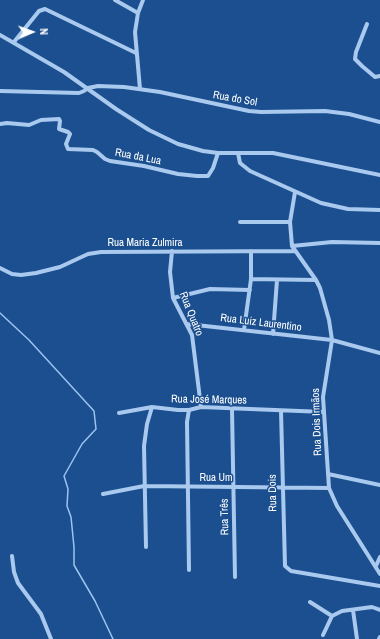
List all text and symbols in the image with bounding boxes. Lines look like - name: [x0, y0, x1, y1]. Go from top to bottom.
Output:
- north arrow: [12, 12, 52, 52]
- text: N: [37, 28, 51, 35]
- street label: Rua do Sol: [212, 89, 258, 109]
- street label: Rua da Lua: [114, 146, 162, 168]
- street label: Rua Maria Zulmira: [107, 236, 183, 250]
- street label: Rua Quatro: [176, 290, 206, 338]
- street label: Rua Luiz Laurentino: [220, 311, 302, 335]
- street label: Rua Dois Irmãos: [309, 388, 325, 456]
- street label: Rua José Marques: [171, 393, 247, 407]
- street label: Rua Um: [199, 471, 233, 485]
- street label: Rua Dois: [266, 474, 280, 512]
- street label: Rua Três: [218, 499, 232, 535]

